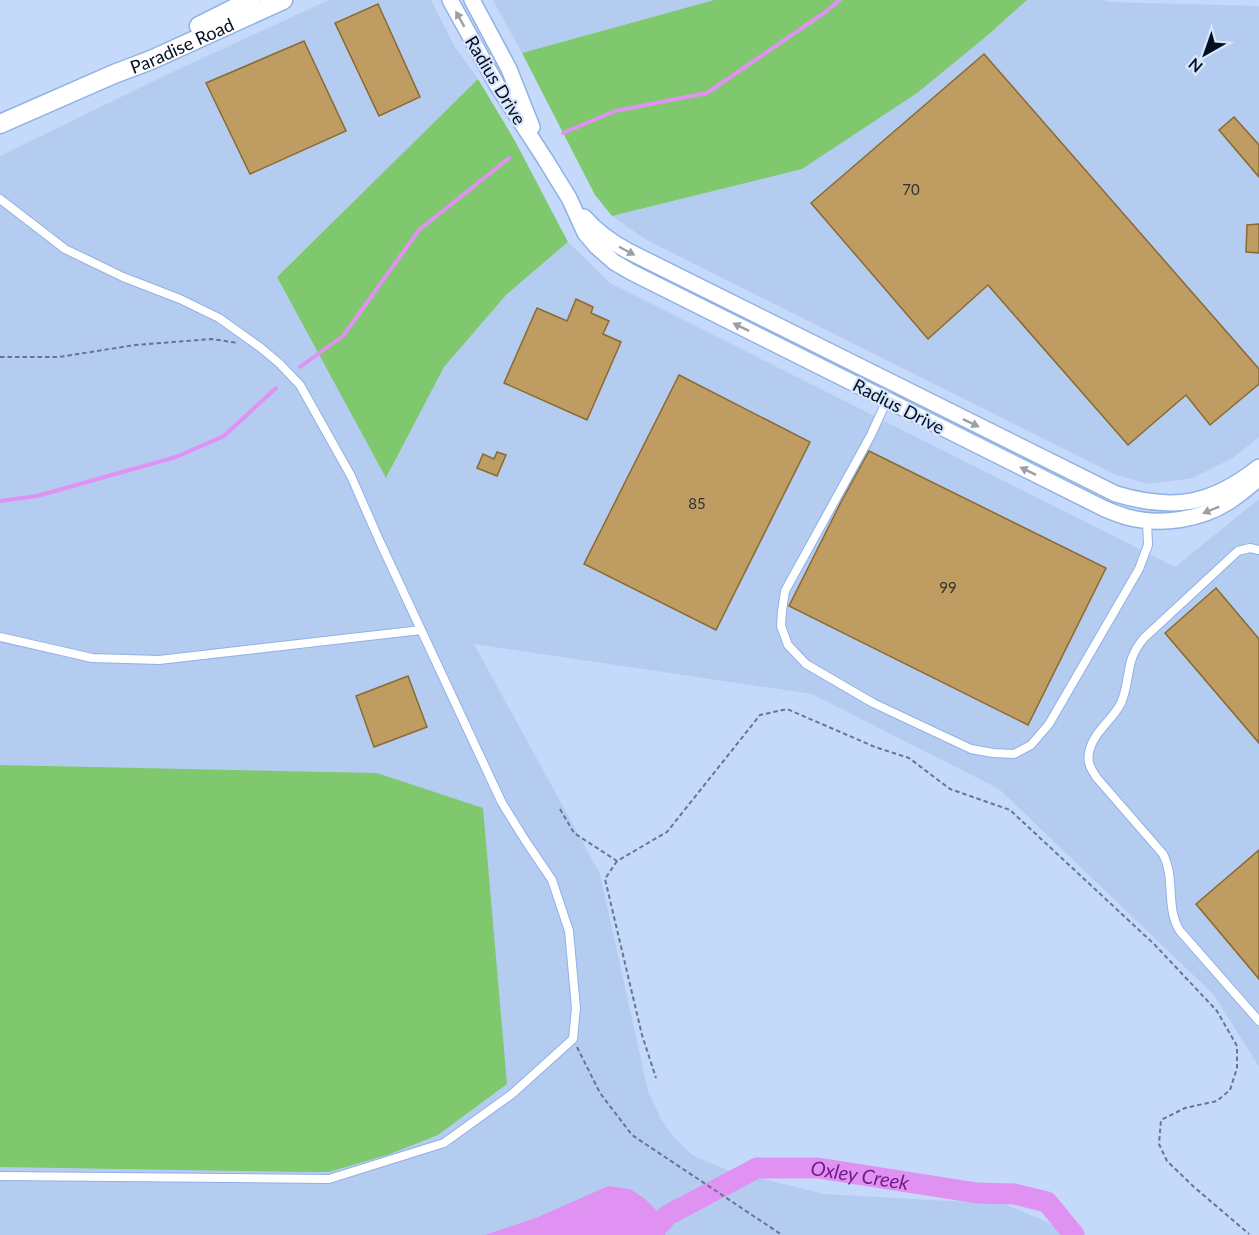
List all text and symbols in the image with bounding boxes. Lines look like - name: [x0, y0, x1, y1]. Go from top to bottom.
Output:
- one-way arrow: [455, 10, 465, 27]
- street label: Paradise Road: [127, 13, 237, 78]
- north arrow: [1175, 24, 1235, 84]
- street label: Radius Drive: [461, 32, 531, 128]
- text: N: [1184, 55, 1206, 77]
- house number: 70: [902, 180, 920, 198]
- one-way arrow: [619, 246, 636, 256]
- one-way arrow: [732, 323, 750, 333]
- street label: Radius Drive: [850, 374, 948, 438]
- one-way arrow: [962, 418, 979, 428]
- one-way arrow: [1019, 466, 1036, 476]
- house number: 85: [688, 494, 706, 512]
- one-way arrow: [1202, 506, 1220, 515]
- house number: 99: [939, 578, 957, 596]
- water label: Oxley Creek: [809, 1155, 911, 1194]

